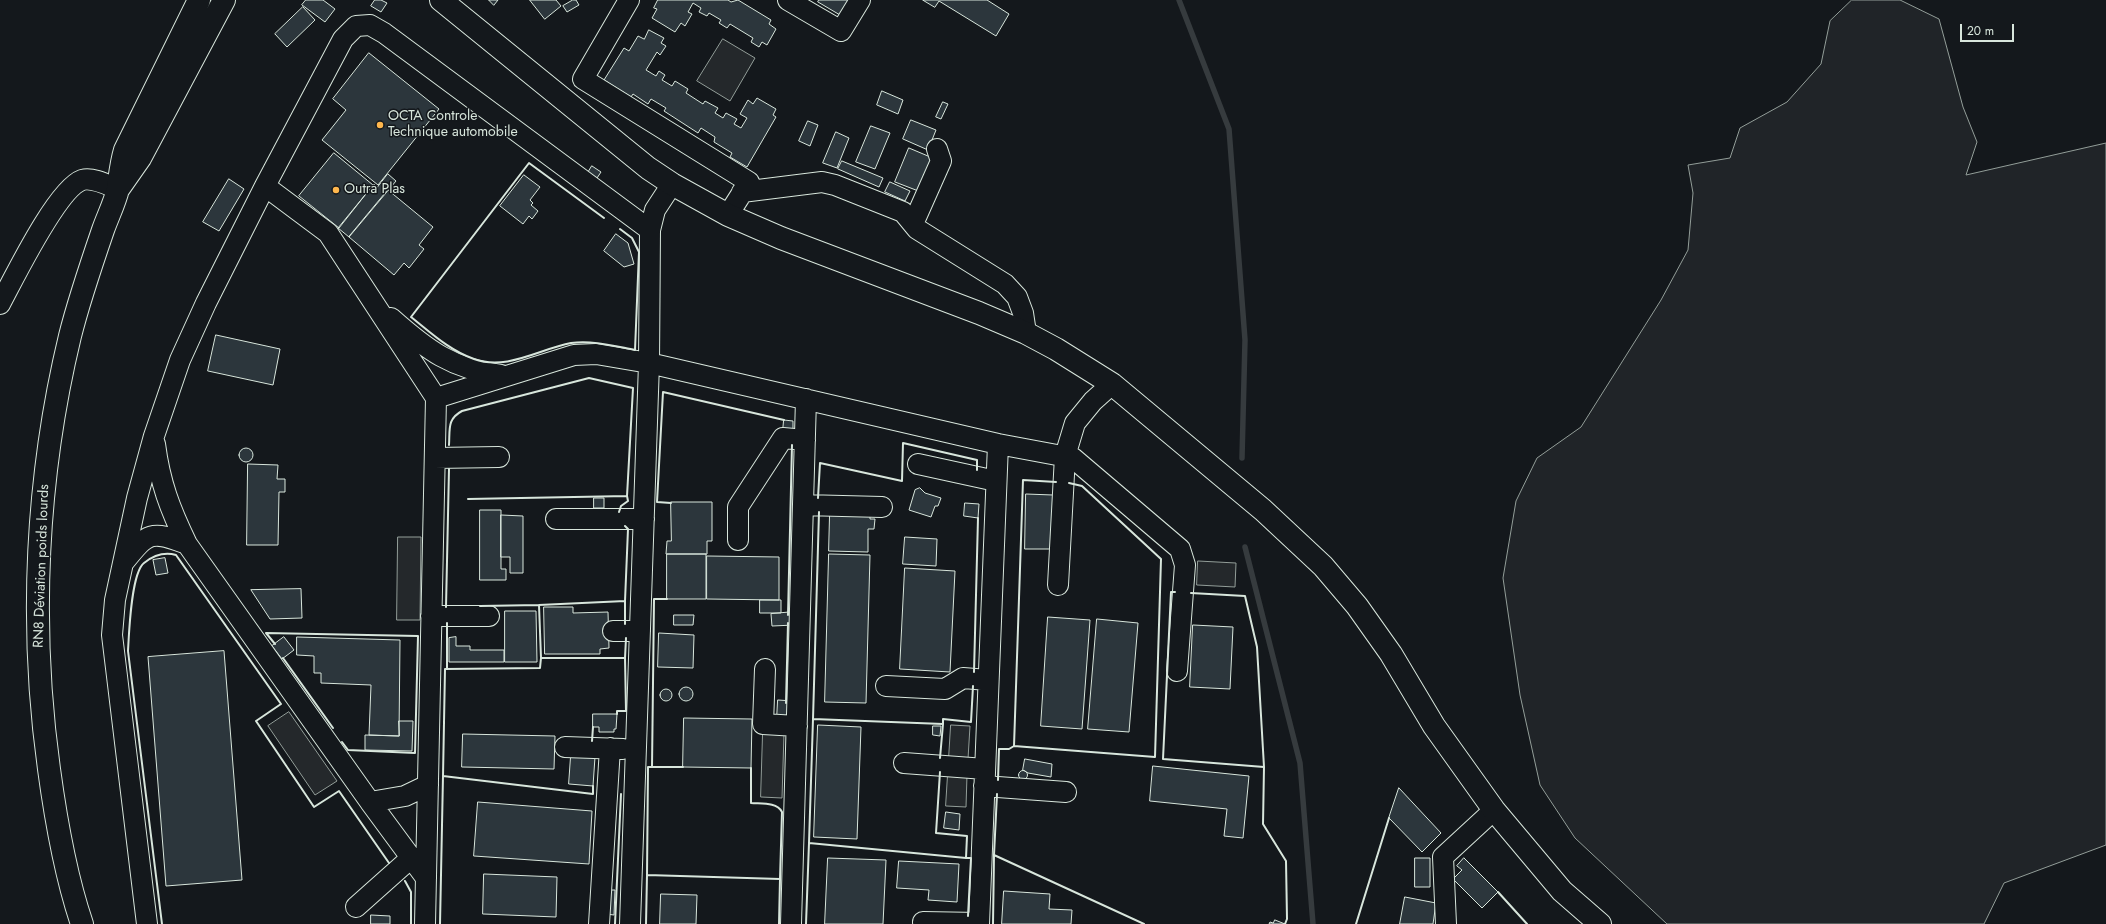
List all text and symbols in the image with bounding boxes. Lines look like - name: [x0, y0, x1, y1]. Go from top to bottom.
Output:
- scale bar: [1962, 16, 2016, 42]
- text: 20 m: [1967, 22, 1994, 40]
- place label: OCTA Controle Technique automobile: [388, 109, 518, 142]
- marker: OCTA Controle Technique automobile: [375, 120, 385, 130]
- place label: Outra Plas: [344, 182, 405, 198]
- marker: Outra Plas: [331, 185, 341, 195]
- street label: RN8 Déviation poids lourds: [31, 484, 53, 648]

